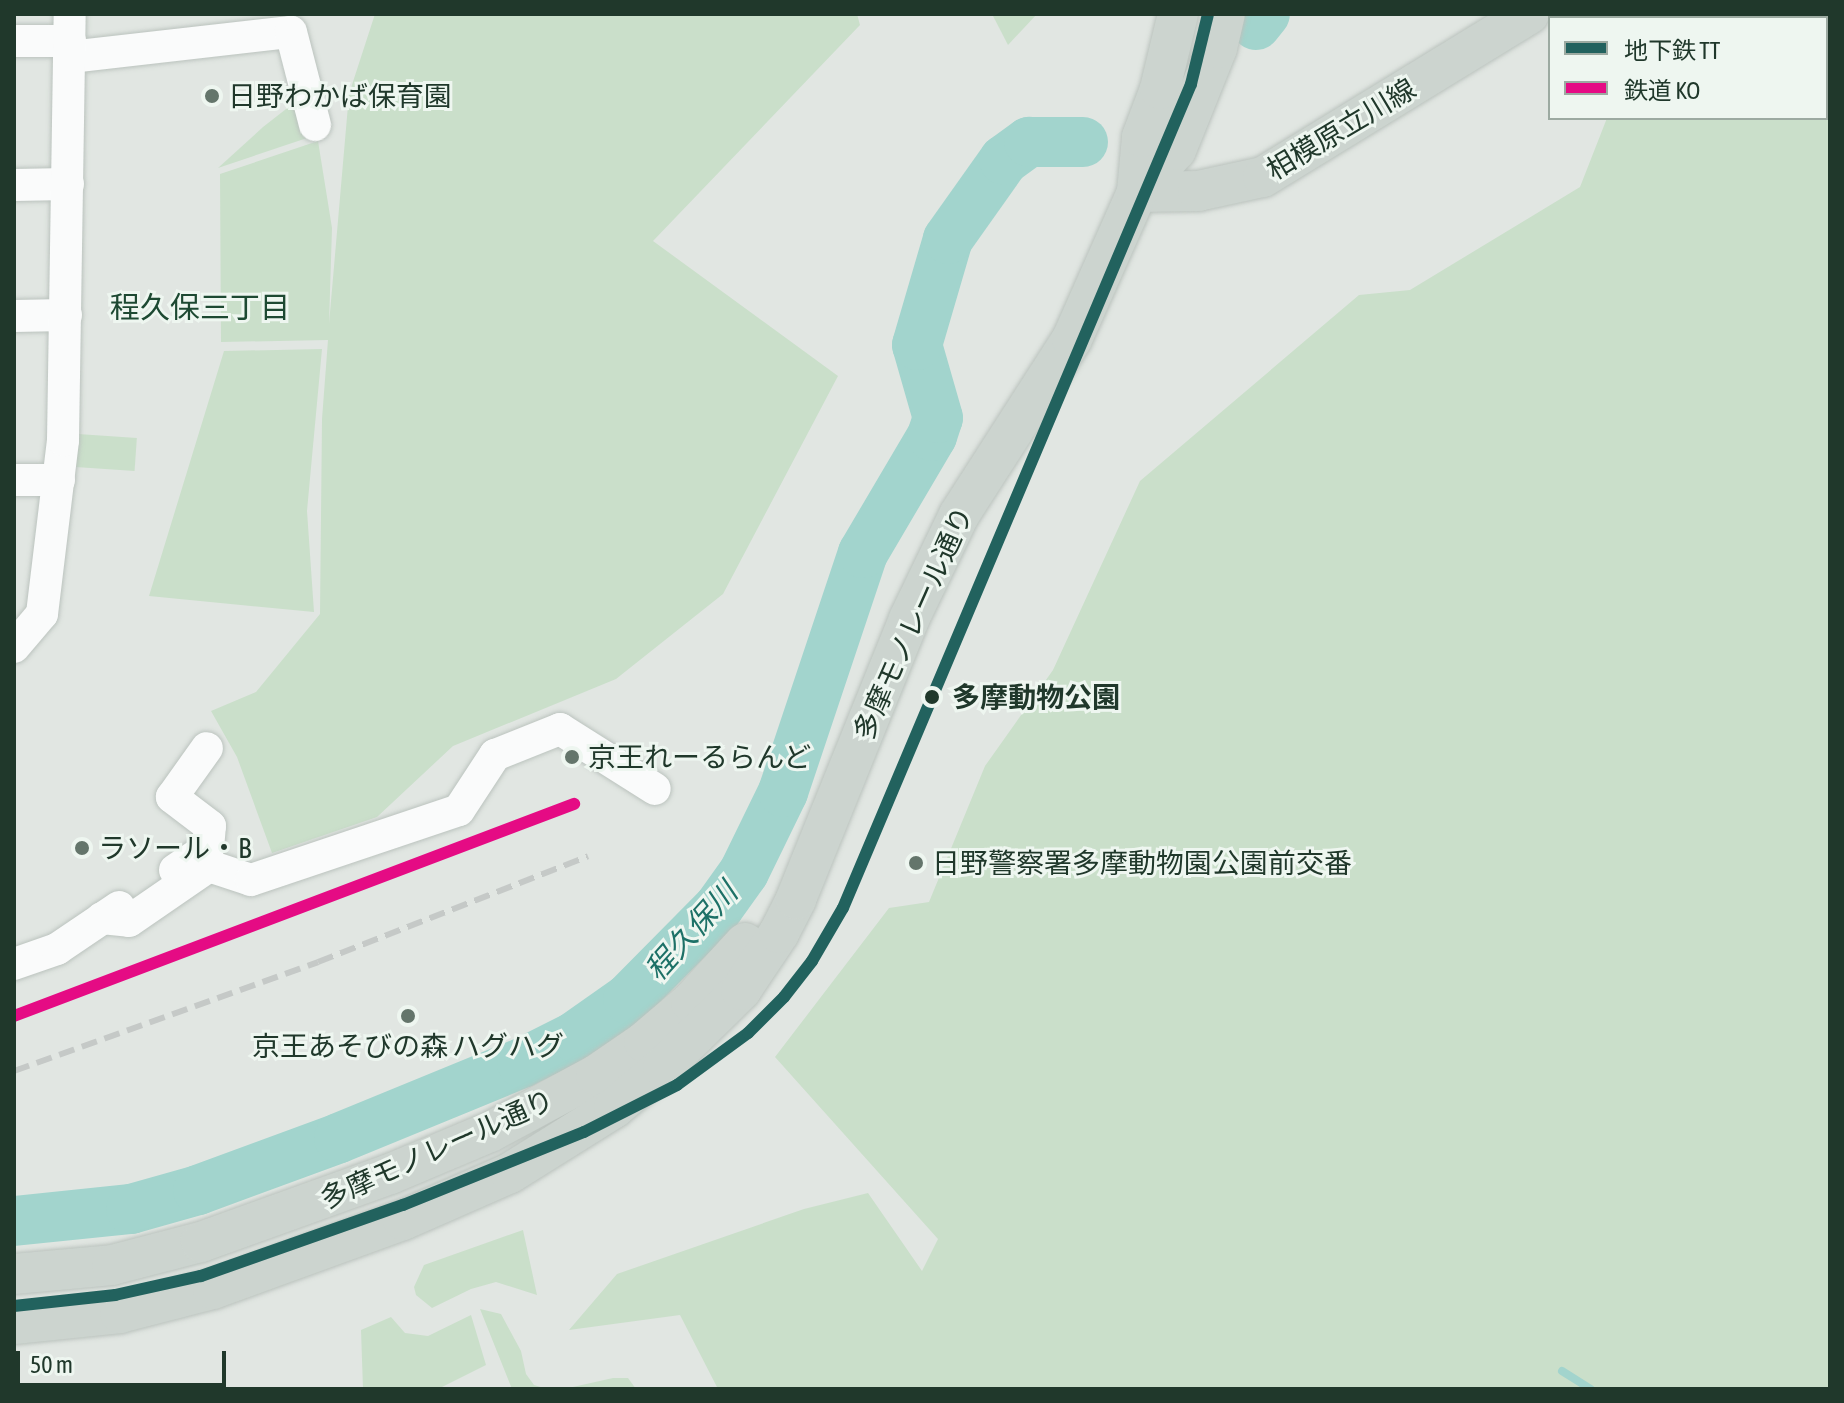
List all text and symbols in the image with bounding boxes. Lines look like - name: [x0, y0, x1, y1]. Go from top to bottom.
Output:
- legend: [1548, 16, 1828, 120]
- text: 地下鉄 TT: [1624, 37, 1720, 64]
- street label: 相模原立川線: [1260, 71, 1422, 187]
- text: 鉄道 KO: [1624, 77, 1700, 104]
- place label: 日野わかば保育園: [228, 79, 452, 113]
- marker: 日野わかば保育園: [203, 87, 221, 105]
- district label: 程久保三丁目: [110, 289, 290, 325]
- street label: 多摩モノレール通り: [846, 501, 980, 745]
- place label: 多摩動物公園: [952, 680, 1120, 714]
- marker: 多摩動物公園: [919, 684, 945, 710]
- place label: 京王れーるらんど: [588, 740, 812, 774]
- marker: 京王れーるらんど: [563, 748, 581, 766]
- place label: ラソール・B: [98, 831, 251, 865]
- marker: ラソール・B: [73, 839, 91, 857]
- place label: 日野警察署多摩動物園公園前交番: [932, 846, 1352, 880]
- marker: 日野警察署多摩動物園公園前交番: [907, 854, 925, 872]
- water label: 程久保川: [637, 874, 745, 988]
- marker: 京王あそびの森 ハグハグ: [399, 1007, 417, 1025]
- place label: 京王あそびの森 ハグハグ: [252, 1029, 564, 1063]
- street label: 多摩モノレール通り: [315, 1082, 559, 1216]
- scale bar: [20, 1335, 230, 1385]
- text: 50 m: [30, 1351, 73, 1378]

